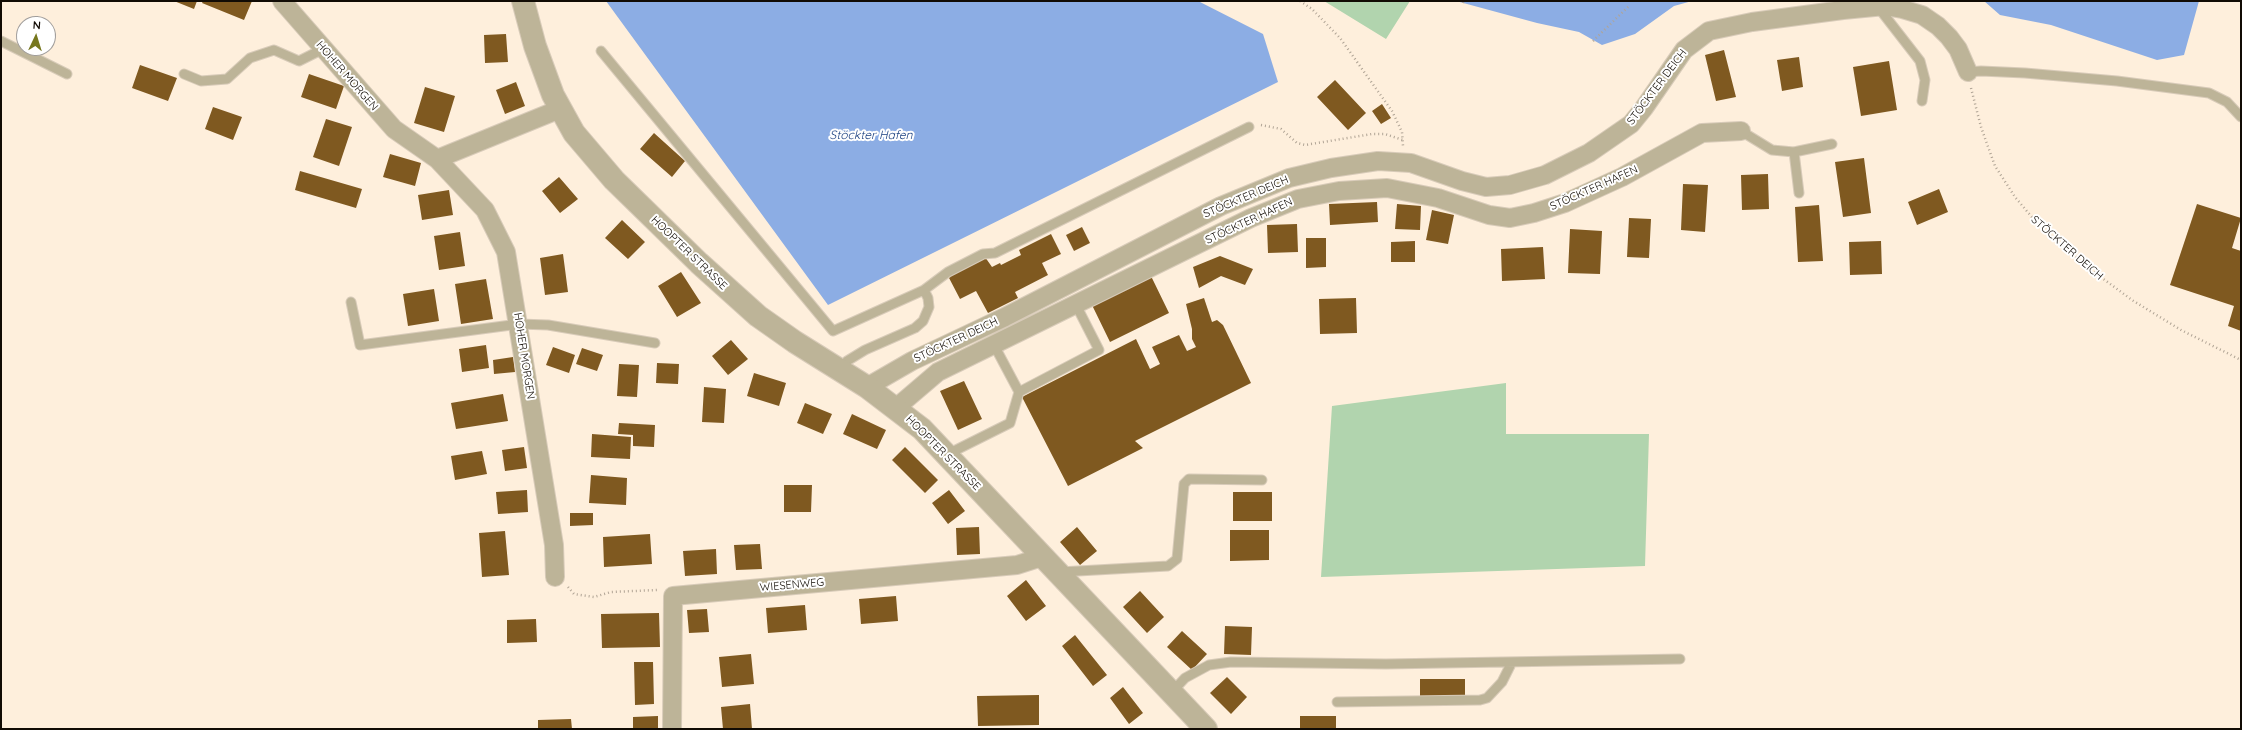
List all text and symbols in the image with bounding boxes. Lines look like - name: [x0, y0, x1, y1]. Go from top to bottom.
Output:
- north arrow: [16, 16, 56, 56]
- text: N: [32, 18, 41, 32]
- street label: HOHER MORGEN: [313, 39, 381, 113]
- street label: STÖCKTER DEICH: [1624, 47, 1690, 127]
- water label: Stöckter Hafen: [830, 128, 912, 142]
- street label: STÖCKTER HAFEN: [1548, 163, 1640, 213]
- street label: STÖCKTER DEICH: [1201, 173, 1291, 221]
- street label: STÖCKTER HAFEN: [1203, 195, 1295, 247]
- street label: HOOPTER STRASSE: [648, 213, 730, 293]
- street label: STÖCKTER DEICH: [2028, 213, 2106, 283]
- street label: HOHER MORGEN: [511, 312, 537, 400]
- street label: STÖCKTER DEICH: [912, 315, 1000, 365]
- street label: HOOPTER STRASSE: [903, 413, 983, 493]
- street label: WIESENWEG: [759, 576, 825, 594]

